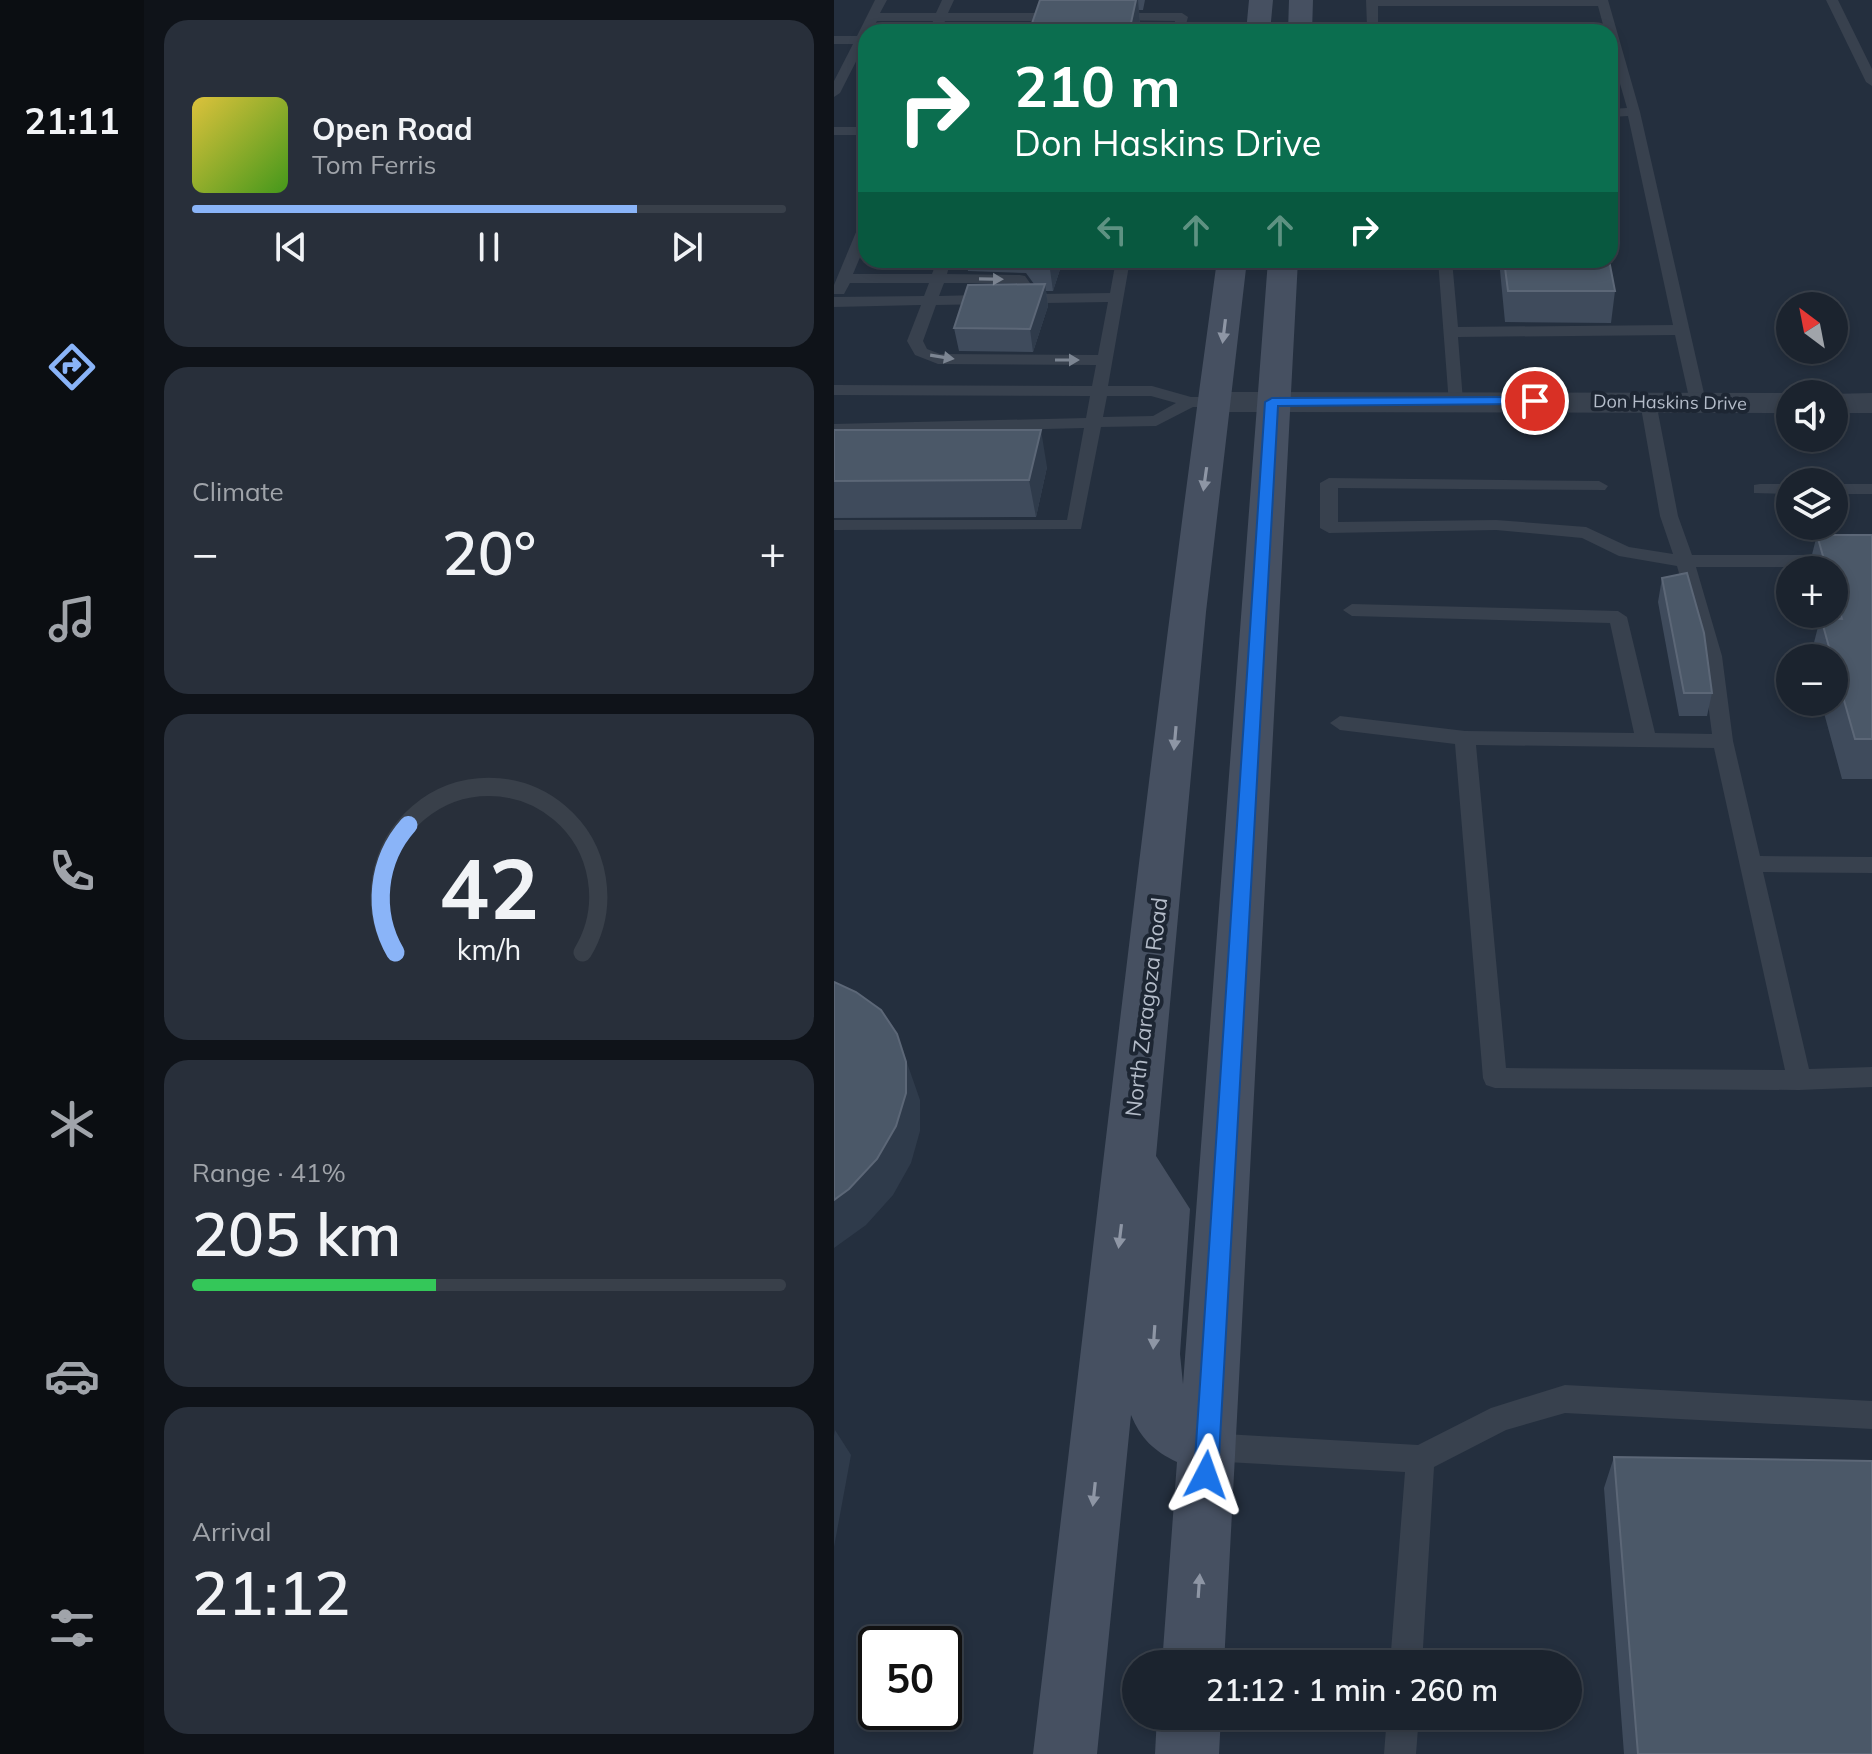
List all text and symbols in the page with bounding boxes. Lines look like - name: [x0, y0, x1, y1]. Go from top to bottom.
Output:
- text: 210 m: [1014, 51, 1181, 121]
- icon: right: [882, 56, 986, 160]
- text: 21:11: [24, 98, 120, 143]
- text: Open Road: [312, 110, 473, 148]
- text: Don Haskins Drive: [1014, 120, 1321, 165]
- text: Tom Ferris: [312, 148, 436, 181]
- icon: left: [1090, 208, 1134, 252]
- icon: ahead: [1174, 208, 1218, 252]
- icon: ahead: [1258, 208, 1302, 252]
- icon: right: [1342, 208, 1386, 252]
- icon: previous: [269, 225, 313, 269]
- icon: pause: [467, 225, 511, 269]
- icon: next: [665, 225, 709, 269]
- one-way arrow: [979, 273, 1004, 285]
- north arrow: [1776, 292, 1848, 364]
- map controls: [1776, 292, 1848, 716]
- one-way arrow: [1217, 319, 1230, 344]
- icon: directions: [44, 339, 100, 395]
- one-way arrow: [929, 351, 954, 364]
- one-way arrow: [1055, 354, 1080, 366]
- pin: [1501, 367, 1569, 435]
- icon: arrive: [1513, 379, 1557, 423]
- button: sound: [1776, 380, 1848, 452]
- street label: Don Haskins Drive: [1593, 389, 1747, 415]
- one-way arrow: [1198, 467, 1211, 492]
- button: layers: [1776, 468, 1848, 540]
- text: Climate: [192, 475, 284, 508]
- text: 20°: [442, 515, 536, 590]
- text: −: [192, 525, 218, 580]
- text: +: [760, 525, 786, 580]
- button: +: [1776, 556, 1848, 628]
- icon: music: [44, 591, 100, 647]
- button: −: [1776, 644, 1848, 716]
- one-way arrow: [1168, 726, 1181, 751]
- text: 42: [439, 835, 539, 940]
- icon: phone: [44, 843, 100, 899]
- street label: North Zaragoza Road: [1119, 896, 1173, 1118]
- text: km/h: [457, 931, 521, 967]
- icon: climate: [44, 1096, 100, 1152]
- text: Range · 41%: [192, 1156, 346, 1189]
- text: 205 km: [192, 1196, 401, 1271]
- one-way arrow: [1113, 1224, 1126, 1249]
- one-way arrow: [1147, 1325, 1160, 1350]
- icon: car: [44, 1348, 100, 1404]
- position arrow: [1164, 1433, 1248, 1517]
- one-way arrow: [1087, 1482, 1100, 1507]
- text: Arrival: [192, 1515, 272, 1548]
- text: 21:12: [192, 1555, 350, 1630]
- one-way arrow: [1193, 1573, 1206, 1598]
- icon: filters: [44, 1600, 100, 1656]
- speed limit sign: 50: [858, 1626, 962, 1730]
- text: 21:12 · 1 min · 260 m: [1206, 1671, 1498, 1709]

